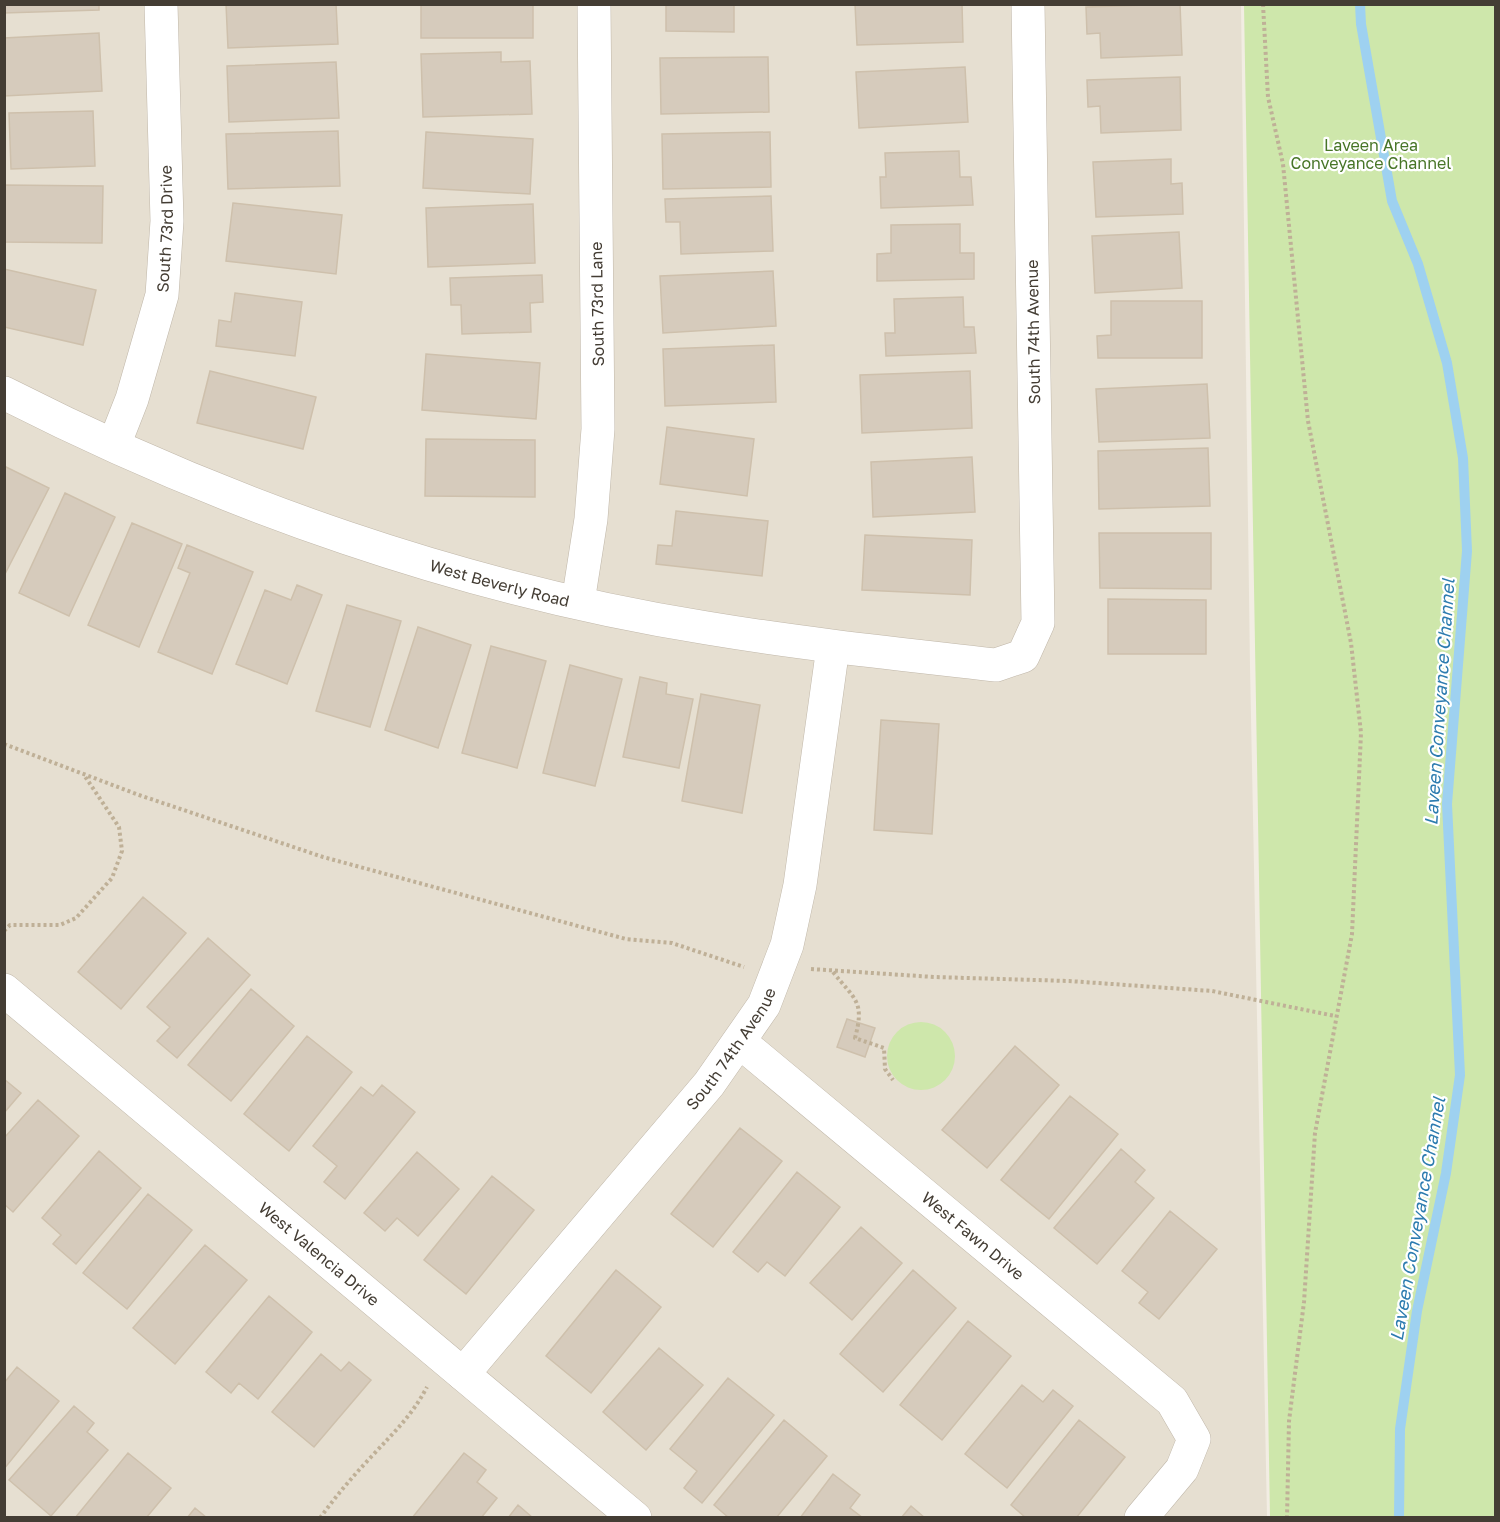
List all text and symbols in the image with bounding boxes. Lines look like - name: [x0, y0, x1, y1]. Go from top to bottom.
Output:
- park label: Laveen Area Conveyance Channel: [1291, 135, 1451, 173]
- street label: South 73rd Drive: [152, 165, 177, 293]
- street label: South 73rd Lane: [586, 241, 608, 367]
- street label: South 74th Avenue: [1022, 259, 1044, 405]
- street label: West Beverly Road: [427, 555, 572, 611]
- water label: Laveen Conveyance Channel: [1419, 577, 1459, 826]
- street label: South 74th Avenue: [682, 985, 780, 1114]
- water label: Laveen Conveyance Channel: [1385, 1094, 1450, 1343]
- street label: West Fawn Drive: [918, 1187, 1028, 1284]
- street label: West Valencia Drive: [255, 1197, 384, 1310]

